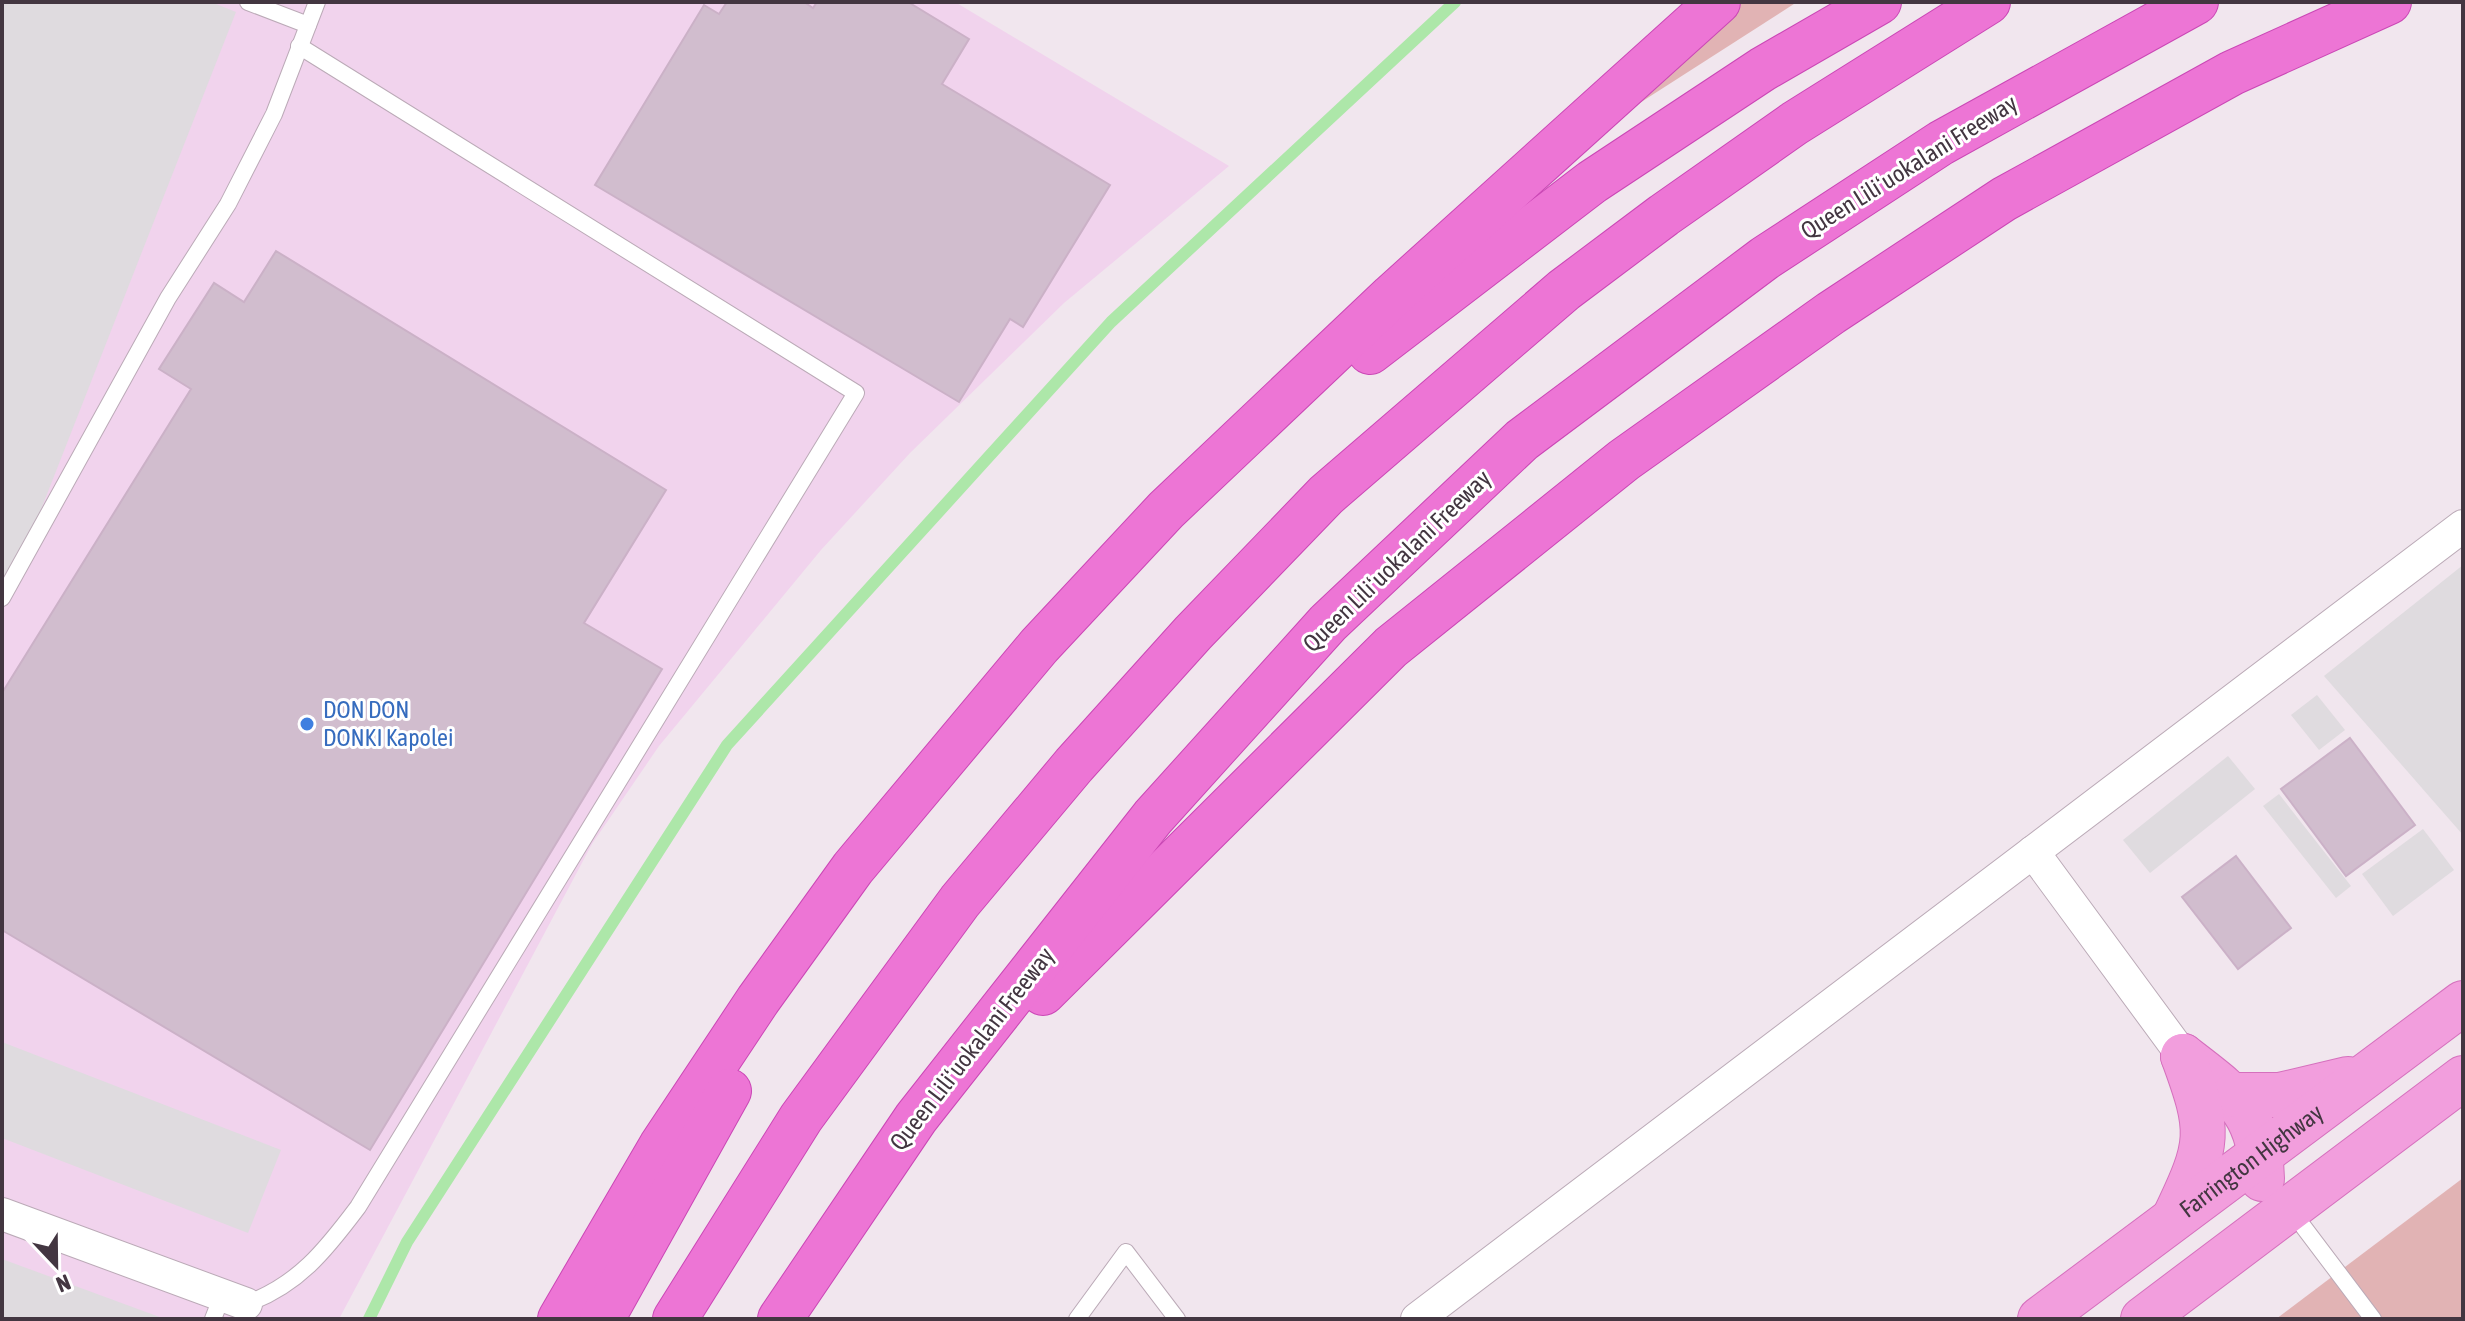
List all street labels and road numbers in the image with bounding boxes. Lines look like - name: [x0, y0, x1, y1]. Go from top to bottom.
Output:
- street label: Queen Liliʻuokalani Freeway: [1796, 89, 2022, 244]
- street label: Queen Liliʻuokalani Freeway: [1297, 464, 1496, 657]
- street label: Queen Liliʻuokalani Freeway: [884, 942, 1059, 1155]
- street label: Farrington Highway: [2174, 1098, 2328, 1223]

